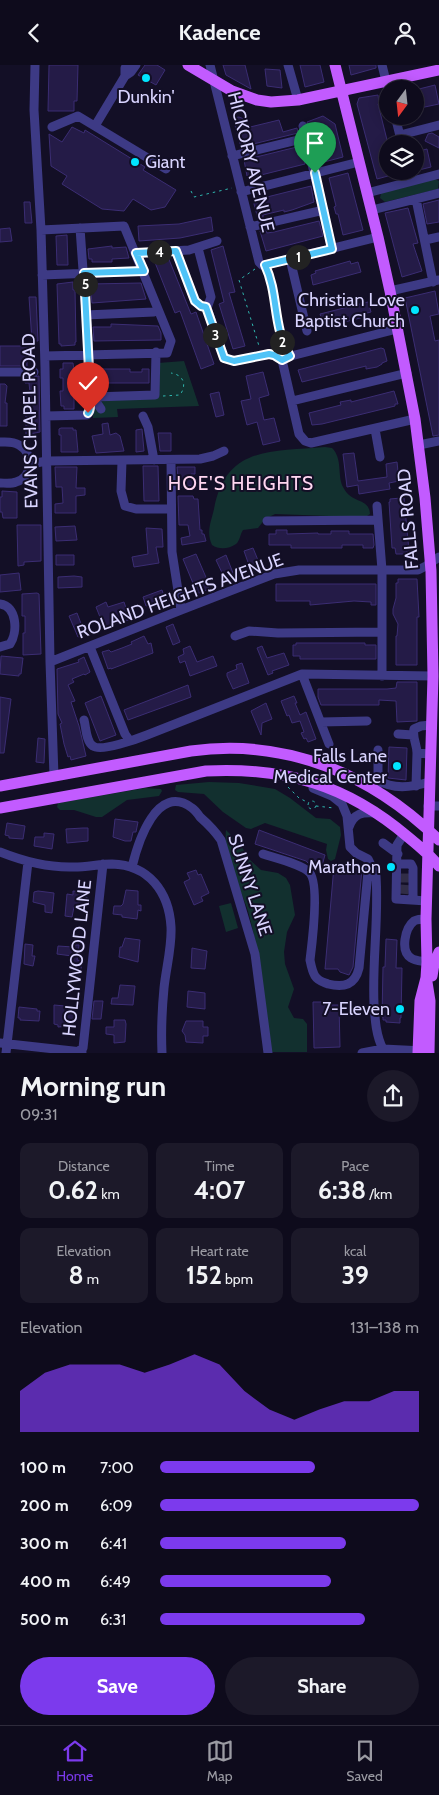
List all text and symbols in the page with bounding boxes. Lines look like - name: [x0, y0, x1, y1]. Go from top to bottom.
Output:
- icon: back: [20, 19, 48, 47]
- text: Kadence: [179, 19, 260, 46]
- icon: person: [391, 19, 419, 47]
- marker: Dunkin': [140, 72, 152, 84]
- north arrow: [379, 80, 424, 125]
- map controls: [379, 80, 424, 180]
- place label: Dunkin': [117, 86, 175, 108]
- street label: HICKORY AVENUE: [223, 90, 279, 234]
- pin: [294, 122, 336, 173]
- icon: arrive: [301, 129, 329, 157]
- button: layers: [379, 135, 424, 180]
- place label: Giant: [145, 151, 185, 173]
- marker: Giant: [129, 156, 141, 168]
- pin: 4: [146, 239, 172, 265]
- text: 4: [155, 243, 164, 261]
- pin: 1: [286, 245, 310, 269]
- text: 1: [296, 248, 301, 266]
- pin: 5: [72, 271, 98, 297]
- text: 5: [82, 275, 89, 293]
- place label: Christian Love Baptist Church: [295, 289, 405, 332]
- marker: Christian Love Baptist Church: [409, 304, 421, 316]
- pin: 3: [202, 323, 228, 347]
- text: 3: [212, 326, 219, 344]
- pin: 2: [270, 329, 294, 355]
- street label: EVANS CHAPEL ROAD: [17, 333, 43, 509]
- text: 2: [279, 333, 286, 351]
- pin: [67, 362, 109, 413]
- icon: check: [74, 369, 102, 397]
- street label: FALLS ROAD: [393, 468, 423, 570]
- district label: HOE'S HEIGHTS: [168, 472, 314, 495]
- street label: ROLAND HEIGHTS AVENUE: [74, 548, 286, 644]
- place label: Falls Lane Medical Center: [274, 745, 387, 788]
- marker: Falls Lane Medical Center: [391, 760, 403, 772]
- street label: SUNNY LANE: [223, 831, 277, 939]
- place label: Marathon: [308, 856, 381, 878]
- marker: Marathon: [385, 861, 397, 873]
- street label: HOLLYWOOD LANE: [58, 878, 96, 1037]
- place label: 7-Eleven: [322, 998, 390, 1020]
- marker: 7-Eleven: [394, 1003, 406, 1015]
- text: Morning run: [20, 1069, 166, 1103]
- button: share: [367, 1070, 419, 1122]
- text: 09:31: [20, 1105, 57, 1124]
- text: Distance: [58, 1157, 110, 1175]
- text: Time: [205, 1157, 234, 1175]
- text: Pace: [341, 1157, 369, 1175]
- text: 0.62: [48, 1175, 98, 1205]
- text: 4:07: [194, 1175, 245, 1205]
- text: 6:38: [318, 1175, 366, 1205]
- text: km: [98, 1185, 120, 1203]
- text: /km: [366, 1185, 392, 1203]
- text: Elevation: [56, 1242, 111, 1260]
- text: Heart rate: [190, 1242, 249, 1260]
- text: kcal: [344, 1242, 366, 1260]
- text: 8: [69, 1260, 84, 1290]
- text: 152: [186, 1260, 222, 1290]
- text: 39: [341, 1260, 369, 1290]
- text: m: [84, 1270, 99, 1288]
- text: bpm: [222, 1270, 253, 1288]
- text: Elevation: [20, 1318, 83, 1337]
- text: 131–138 m: [350, 1318, 419, 1337]
- text: 100 m: [20, 1458, 66, 1477]
- text: 7:00: [100, 1458, 134, 1477]
- text: 200 m: [20, 1496, 69, 1515]
- text: 6:09: [100, 1496, 133, 1515]
- text: 300 m: [20, 1534, 69, 1553]
- text: 6:41: [100, 1534, 127, 1553]
- text: 400 m: [20, 1572, 70, 1591]
- text: 6:49: [100, 1572, 131, 1591]
- text: 500 m: [20, 1610, 69, 1629]
- text: 6:31: [100, 1610, 126, 1629]
- button: Save: [20, 1657, 215, 1715]
- button: Share: [225, 1657, 419, 1715]
- tab: Home: [56, 1737, 93, 1785]
- tab: Map: [206, 1737, 234, 1785]
- tab: Saved: [346, 1737, 383, 1785]

